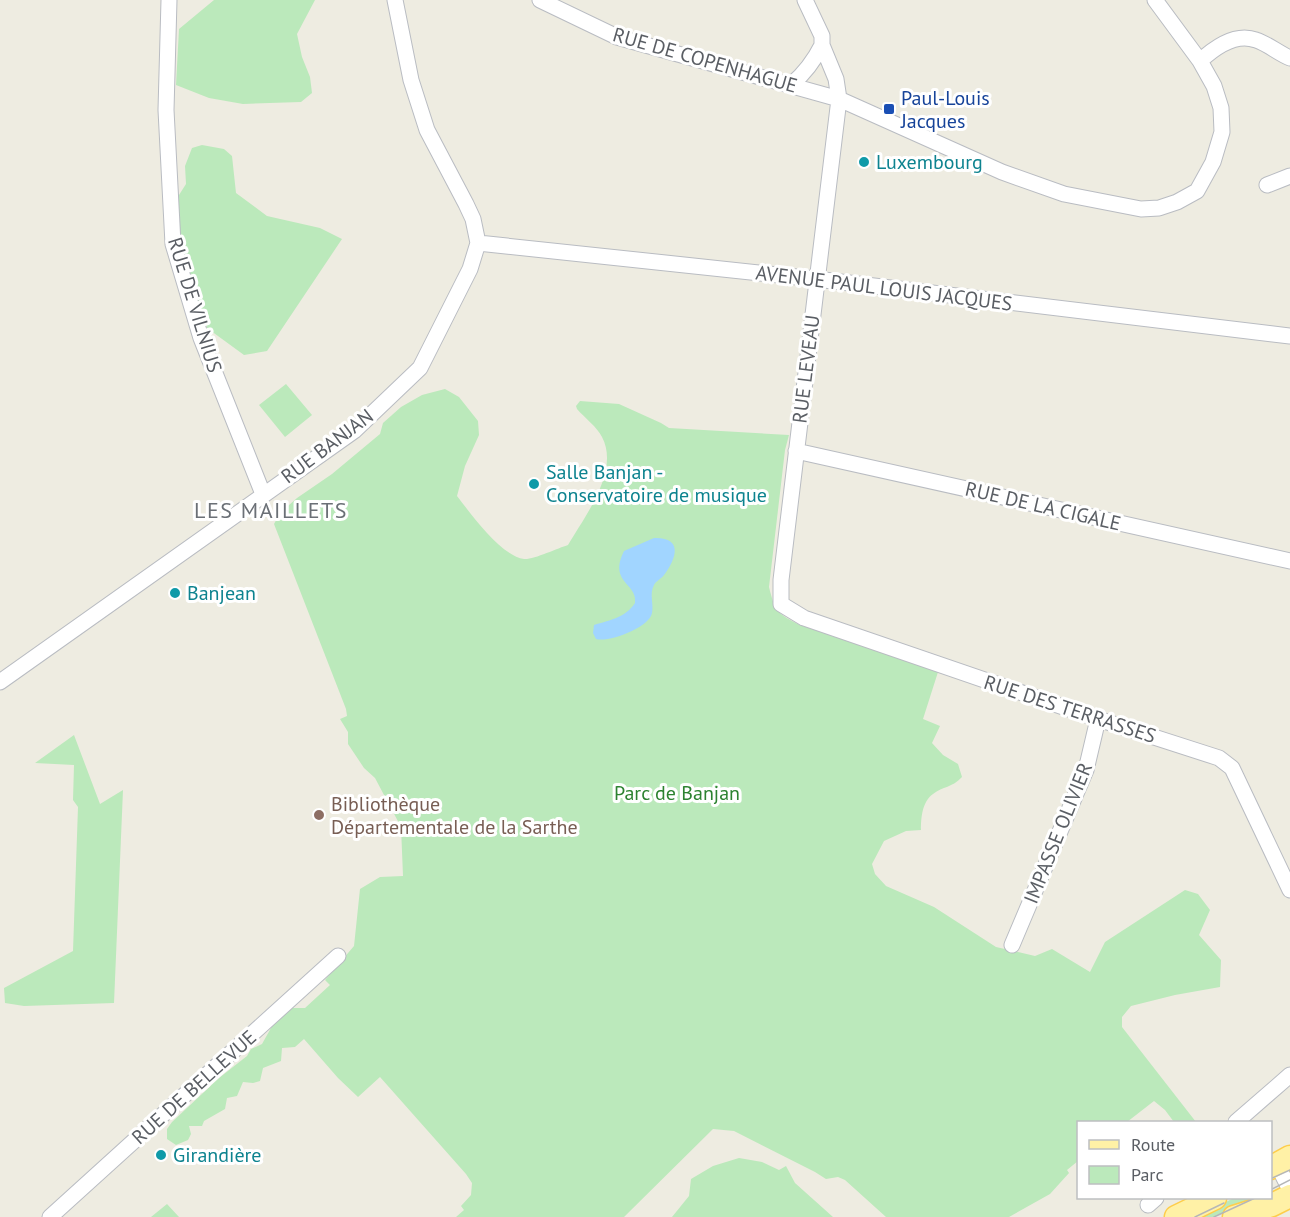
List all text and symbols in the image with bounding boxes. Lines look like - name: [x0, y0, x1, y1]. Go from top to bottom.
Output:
- street label: RUE DE COPENHAGUE: [610, 21, 800, 99]
- place label: Paul-Louis Jacques: [900, 85, 990, 134]
- marker: Paul-Louis Jacques: [882, 102, 896, 116]
- place label: Luxembourg: [876, 149, 983, 175]
- marker: Luxembourg: [857, 155, 871, 169]
- street label: RUE DE VILNIUS: [162, 234, 228, 376]
- street label: AVENUE PAUL LOUIS JACQUES: [754, 259, 1014, 317]
- street label: RUE LEVEAU: [786, 313, 826, 425]
- street label: RUE BANJAN: [276, 403, 378, 489]
- place label: Salle Banjan - Conservatoire de musique: [546, 459, 767, 508]
- street label: RUE DE LA CIGALE: [963, 475, 1123, 537]
- marker: Salle Banjan - Conservatoire de musique: [527, 477, 541, 491]
- district label: LES MAILLETS: [194, 496, 348, 524]
- place label: Banjean: [187, 580, 256, 606]
- marker: Banjean: [168, 586, 182, 600]
- street label: RUE DES TERRASSES: [981, 669, 1159, 749]
- street label: IMPASSE OLIVIER: [1018, 758, 1098, 908]
- park label: Parc de Banjan: [614, 780, 740, 806]
- place label: Bibliothèque Départementale de la Sarthe: [331, 791, 578, 840]
- marker: Bibliothèque Départementale de la Sarthe: [312, 808, 326, 822]
- street label: RUE DE BELLEVUE: [126, 1024, 262, 1150]
- legend: [1077, 1121, 1272, 1199]
- text: Route: [1131, 1133, 1175, 1156]
- place label: Girandière: [173, 1142, 262, 1168]
- marker: Girandière: [154, 1148, 168, 1162]
- text: Parc: [1131, 1163, 1164, 1186]

